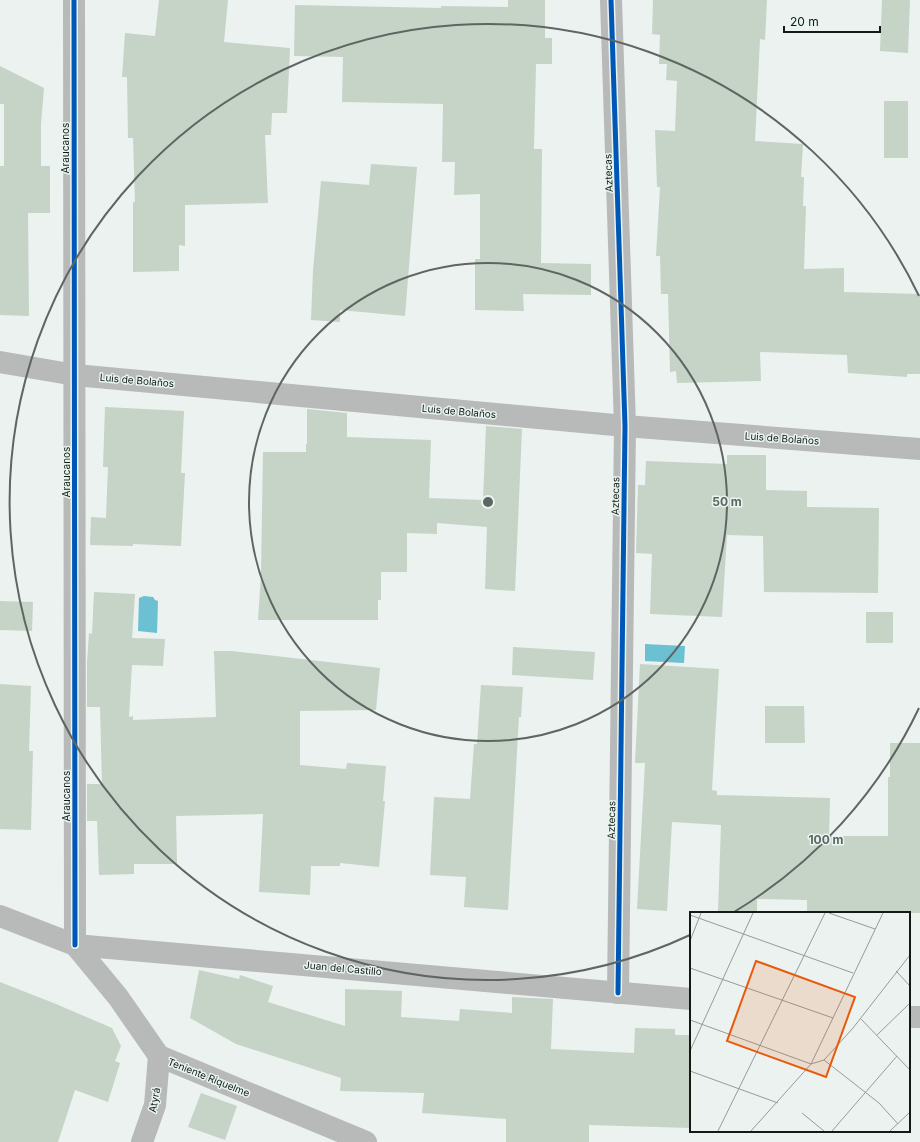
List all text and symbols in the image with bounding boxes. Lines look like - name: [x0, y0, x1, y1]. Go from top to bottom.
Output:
- scale bar: [784, 8, 880, 34]
- text: 20 m: [790, 14, 819, 29]
- street label: Araucanos: [59, 123, 71, 173]
- street label: Aztecas: [601, 154, 615, 192]
- street label: Luis de Bolaños: [99, 371, 175, 389]
- street label: Luis de Bolaños: [421, 402, 497, 420]
- street label: Luis de Bolaños: [744, 429, 820, 447]
- street label: Araucanos: [60, 447, 72, 497]
- street label: Aztecas: [609, 477, 621, 515]
- text: 50 m: [712, 494, 742, 509]
- centre of rings: [481, 495, 495, 509]
- street label: Araucanos: [60, 771, 72, 821]
- street label: Aztecas: [605, 801, 617, 839]
- text: 100 m: [808, 832, 844, 847]
- inset map: [690, 912, 910, 1132]
- street label: Juan del Castillo: [304, 959, 382, 977]
- street label: Teniente Riquelme: [166, 1055, 252, 1099]
- street label: Atyrá: [146, 1087, 162, 1113]

